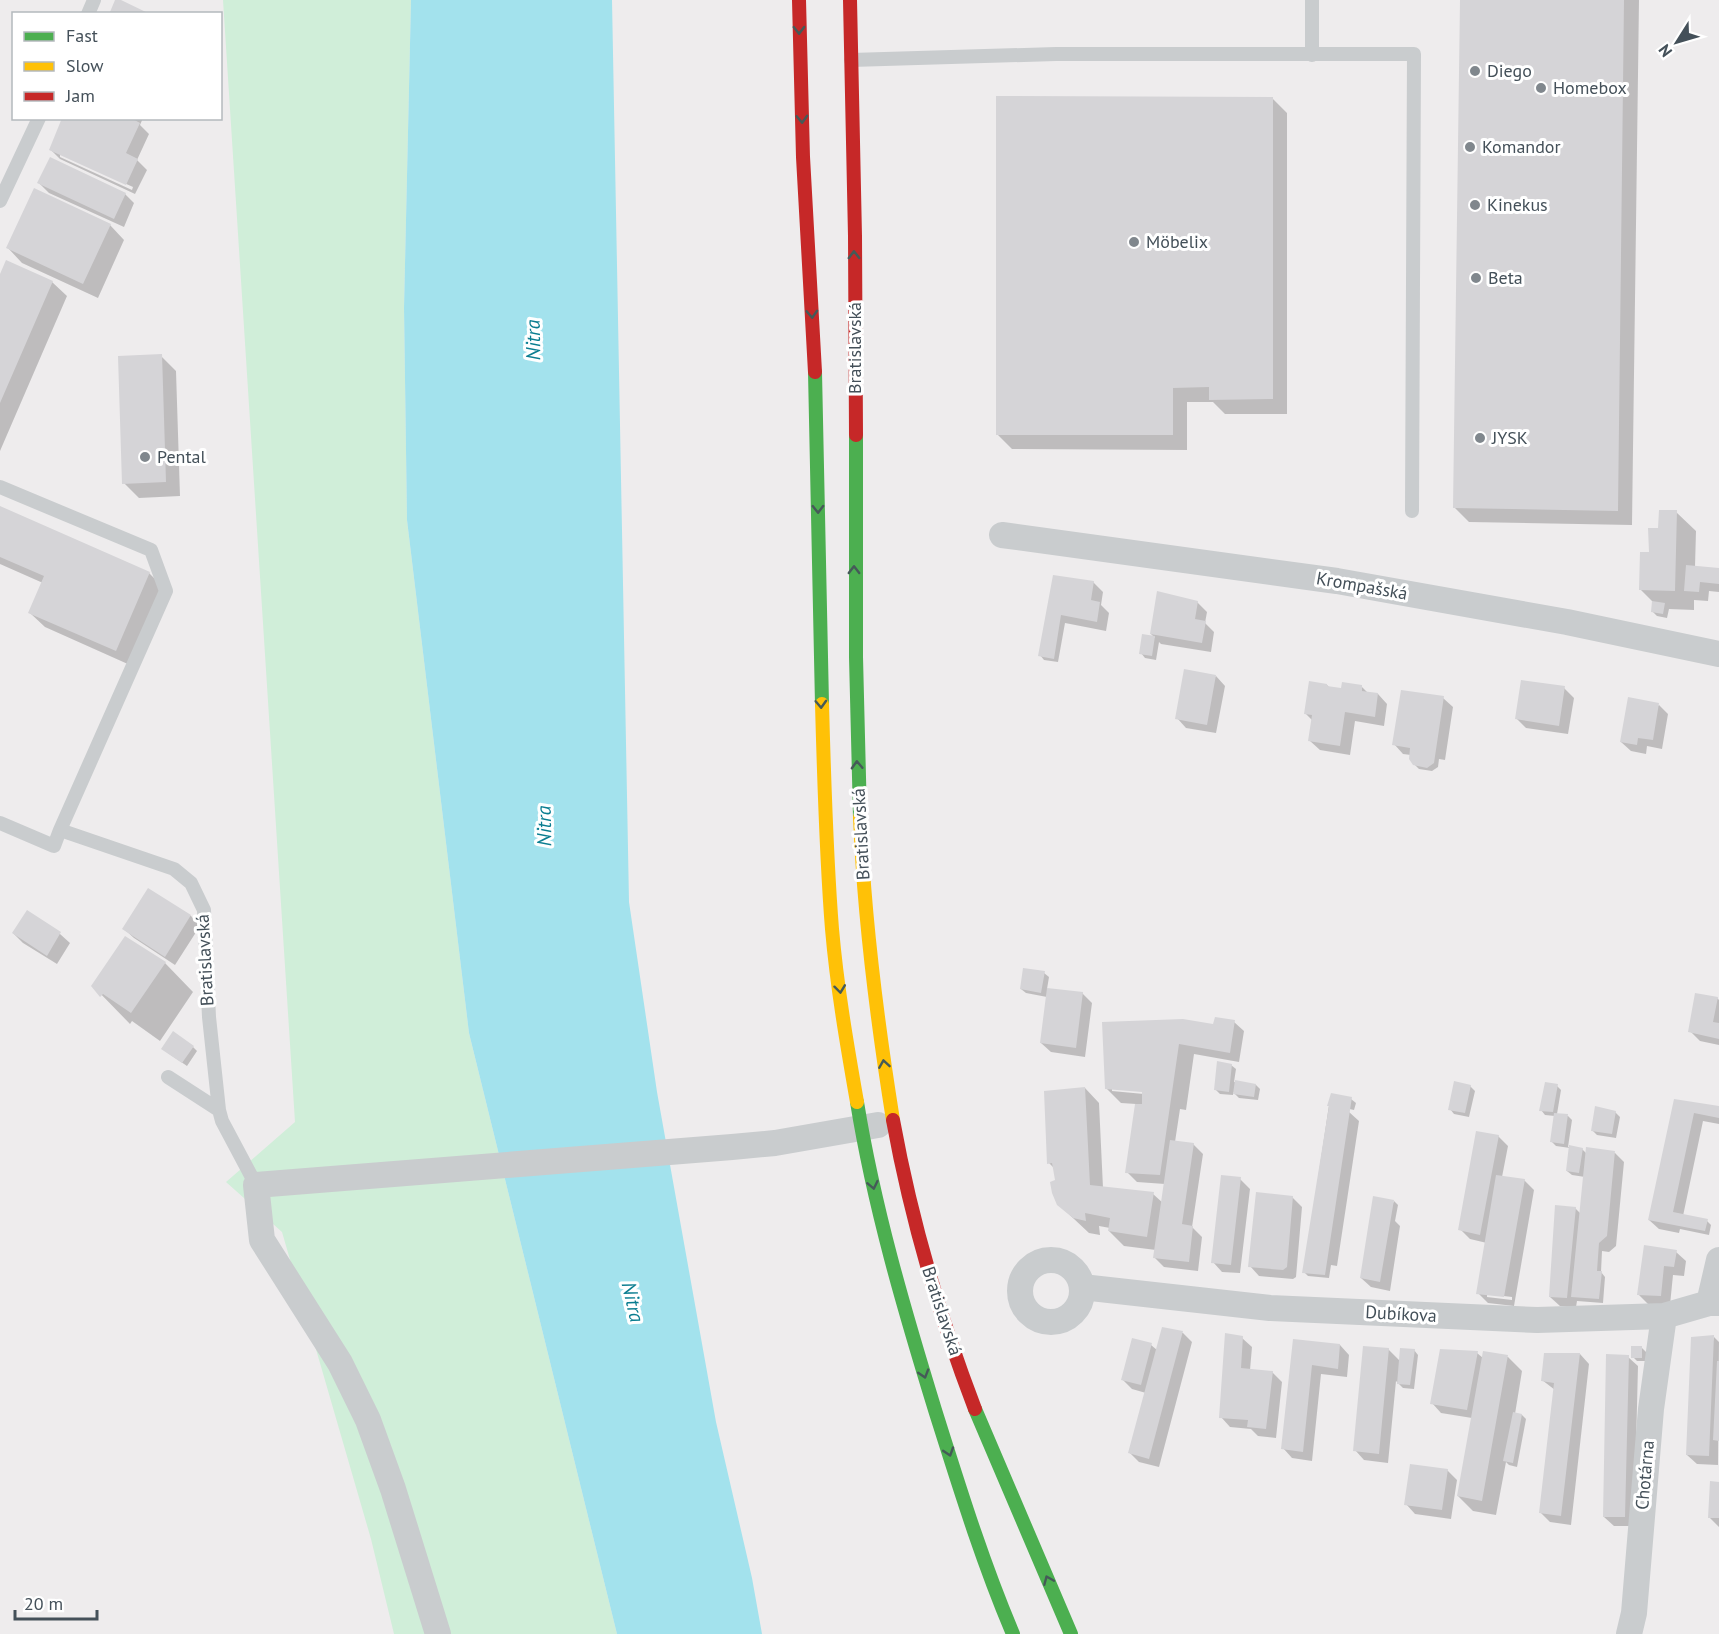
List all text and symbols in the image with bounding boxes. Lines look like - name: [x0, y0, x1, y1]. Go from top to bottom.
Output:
- legend: [12, 12, 222, 120]
- north arrow: [1647, 12, 1707, 72]
- text: Fast: [66, 24, 98, 47]
- one-way arrow: [793, 26, 806, 35]
- text: N: [1654, 41, 1676, 61]
- text: Slow: [66, 54, 104, 77]
- place label: Diego: [1487, 59, 1532, 82]
- marker: Diego: [1468, 64, 1482, 78]
- place label: Homebox: [1553, 76, 1627, 99]
- marker: Homebox: [1534, 81, 1548, 95]
- text: Jam: [65, 84, 95, 107]
- one-way arrow: [795, 115, 808, 124]
- place label: Komandor: [1482, 135, 1561, 158]
- marker: Komandor: [1463, 140, 1477, 154]
- place label: Kinekus: [1487, 193, 1548, 216]
- marker: Kinekus: [1468, 198, 1482, 212]
- place label: Möbelix: [1146, 230, 1208, 253]
- marker: Möbelix: [1127, 235, 1141, 249]
- one-way arrow: [848, 250, 860, 259]
- place label: Beta: [1488, 266, 1523, 289]
- marker: Beta: [1469, 271, 1483, 285]
- street label: Bratislavská: [843, 302, 866, 394]
- one-way arrow: [805, 310, 818, 319]
- water label: Nitra: [520, 319, 546, 361]
- place label: JYSK: [1491, 426, 1528, 449]
- marker: JYSK: [1473, 431, 1487, 445]
- place label: Pental: [157, 445, 206, 468]
- marker: Pental: [138, 450, 152, 464]
- one-way arrow: [812, 504, 824, 513]
- one-way arrow: [848, 566, 860, 575]
- street label: Krompašská: [1315, 566, 1410, 605]
- one-way arrow: [815, 699, 828, 708]
- one-way arrow: [851, 761, 864, 770]
- street label: Bratislavská: [847, 787, 874, 881]
- water label: Nitra: [531, 805, 557, 847]
- street label: Bratislavská: [191, 913, 218, 1007]
- one-way arrow: [833, 985, 846, 994]
- one-way arrow: [878, 1059, 890, 1068]
- one-way arrow: [866, 1180, 879, 1190]
- street label: Bratislavská: [917, 1264, 968, 1358]
- water label: Nitra: [616, 1279, 650, 1325]
- street label: Dubíkova: [1365, 1300, 1437, 1327]
- one-way arrow: [917, 1368, 929, 1379]
- street label: Chotárna: [1630, 1439, 1659, 1511]
- one-way arrow: [941, 1446, 954, 1457]
- one-way arrow: [1043, 1576, 1055, 1587]
- scale bar: [15, 1583, 98, 1621]
- text: 20 m: [24, 1592, 63, 1615]

